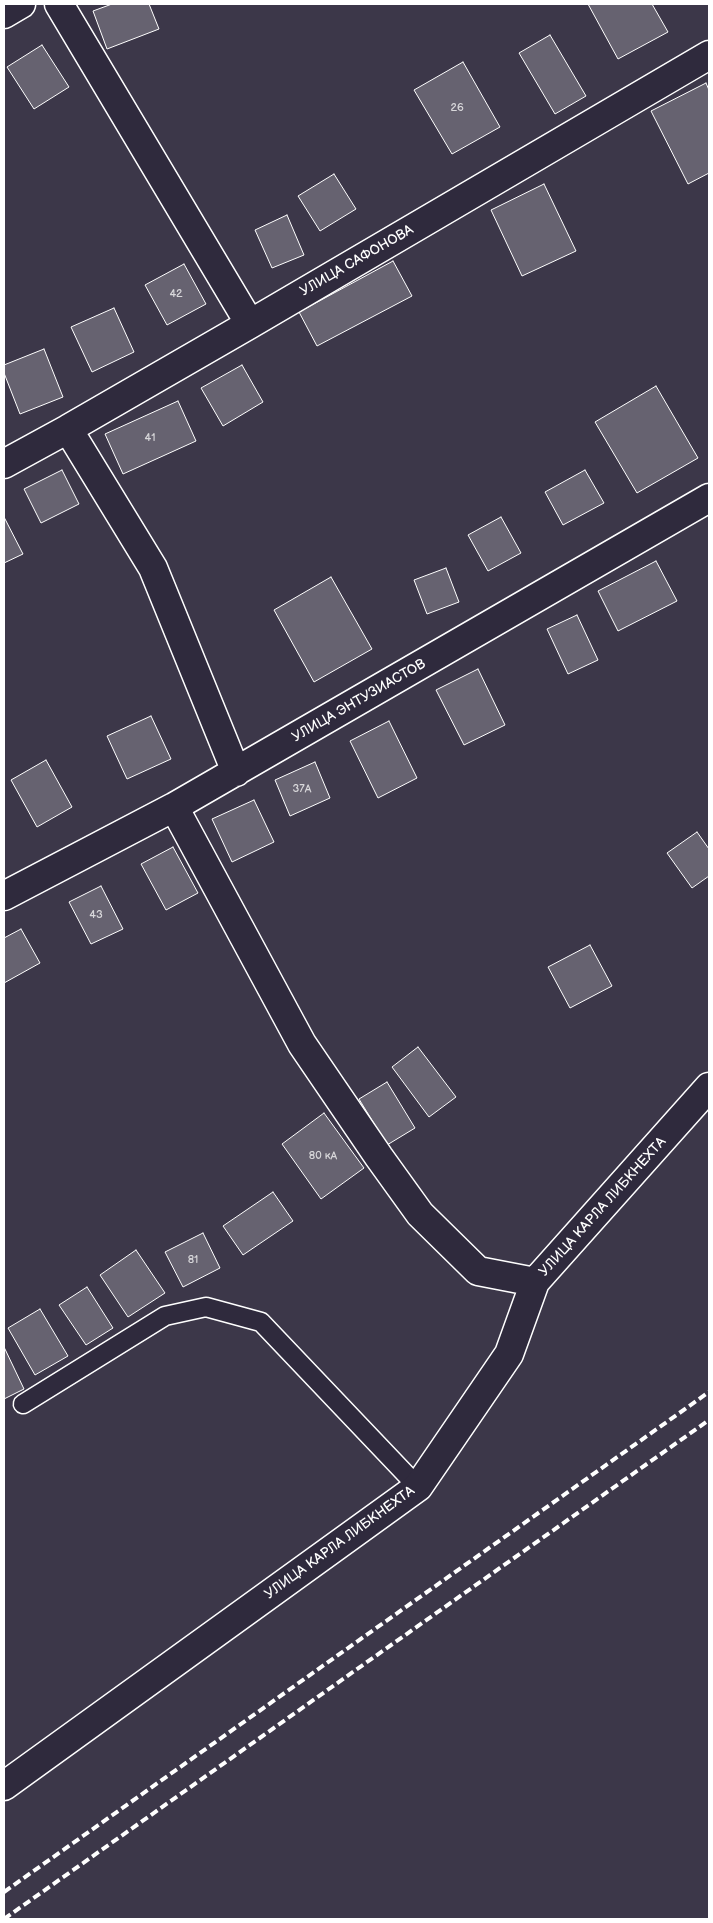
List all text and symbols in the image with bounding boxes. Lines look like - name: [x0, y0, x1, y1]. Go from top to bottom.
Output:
- house number: 26: [450, 101, 464, 115]
- street label: УЛИЦА САФОНОВА: [297, 222, 417, 300]
- house number: 42: [169, 287, 183, 301]
- house number: 41: [145, 431, 155, 445]
- street label: УЛИЦА ЭНТУЗИАСТОВ: [289, 656, 429, 746]
- house number: 37А: [293, 782, 311, 796]
- house number: 43: [89, 908, 103, 922]
- street label: УЛИЦА КАРЛА ЛИБКНЕХТА: [536, 1134, 670, 1280]
- house number: 80 кА: [309, 1149, 337, 1163]
- house number: 81: [188, 1253, 198, 1267]
- street label: УЛИЦА КАРЛА ЛИБКНЕХТА: [262, 1483, 418, 1603]

